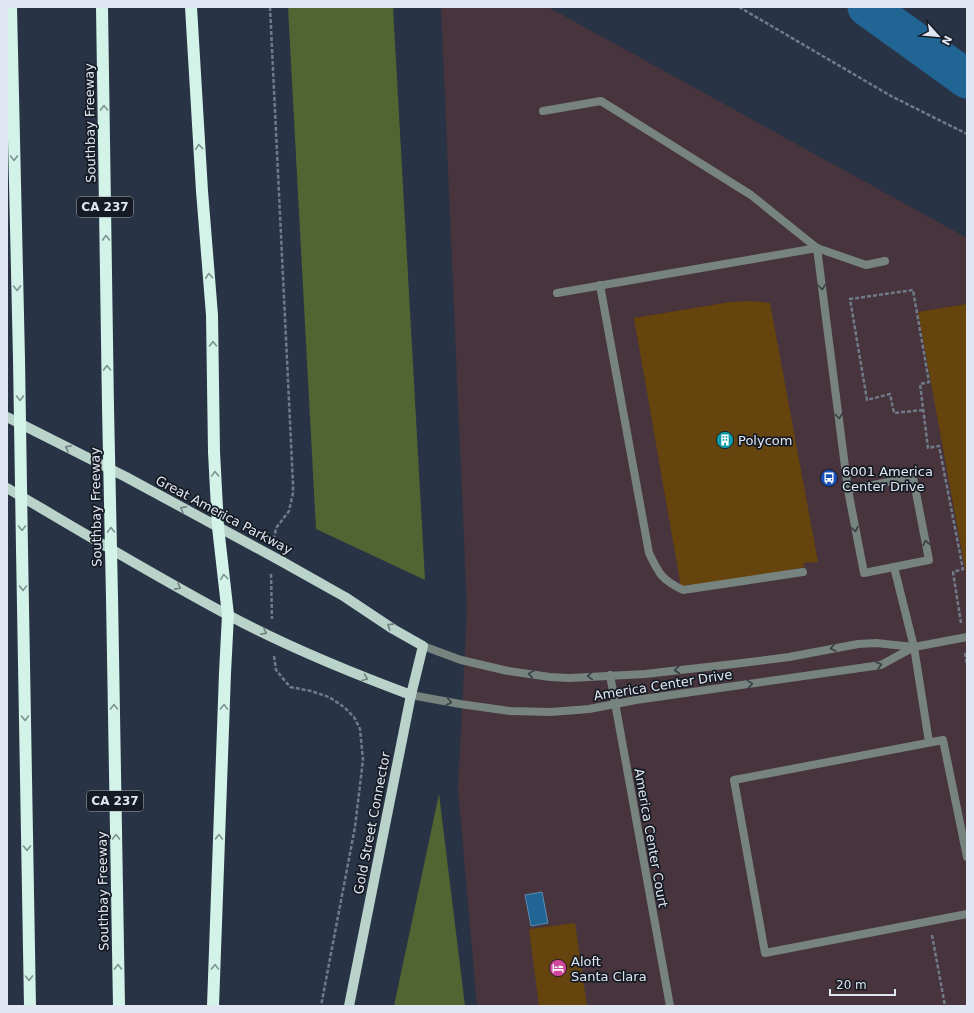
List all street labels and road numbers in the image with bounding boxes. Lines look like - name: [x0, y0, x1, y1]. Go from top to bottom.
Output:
- street label: Southbay Freeway: [81, 63, 99, 183]
- road number: CA 237: [77, 197, 133, 217]
- street label: Southbay Freeway: [87, 447, 105, 567]
- street label: Great America Parkway: [153, 473, 295, 558]
- street label: America Center Drive: [593, 667, 733, 703]
- street label: Gold Street Connector: [351, 750, 393, 895]
- street label: America Center Court: [631, 767, 671, 909]
- road number: CA 237: [87, 791, 143, 811]
- street label: Southbay Freeway: [94, 831, 112, 951]

